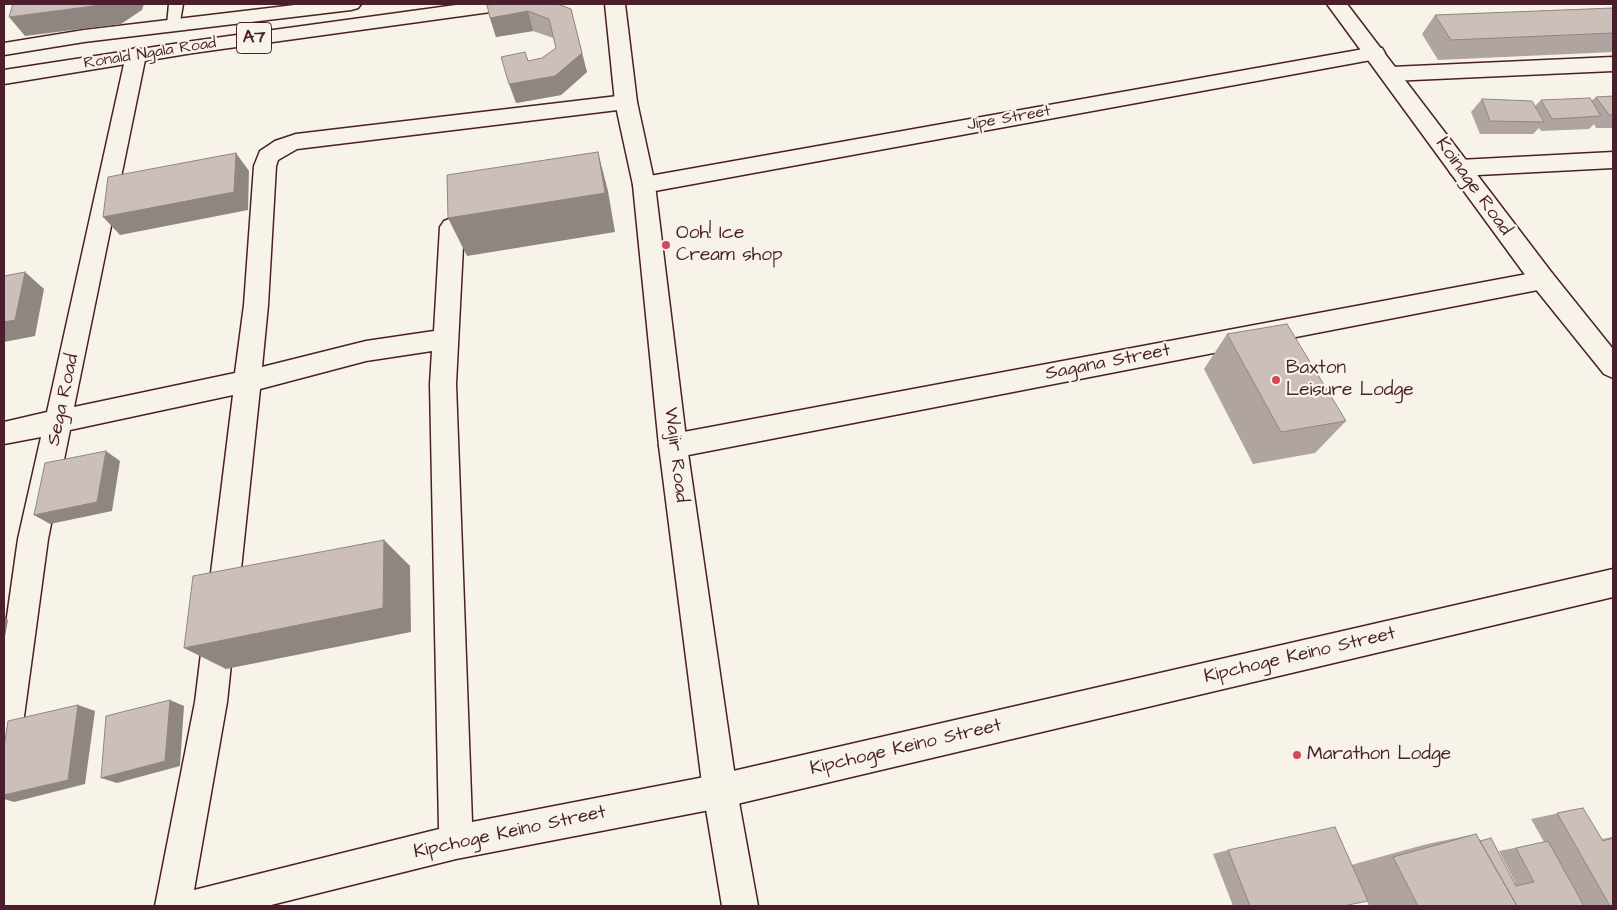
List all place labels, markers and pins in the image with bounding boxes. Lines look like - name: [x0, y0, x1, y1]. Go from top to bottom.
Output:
- place label: Ooh! Ice Cream shop: [676, 223, 782, 267]
- marker: Ooh! Ice Cream shop: [660, 239, 672, 251]
- place label: Baxton Leisure Lodge: [1286, 358, 1414, 402]
- marker: Baxton Leisure Lodge: [1270, 374, 1282, 386]
- place label: Marathon Lodge: [1307, 744, 1451, 766]
- marker: Marathon Lodge: [1291, 749, 1303, 761]

